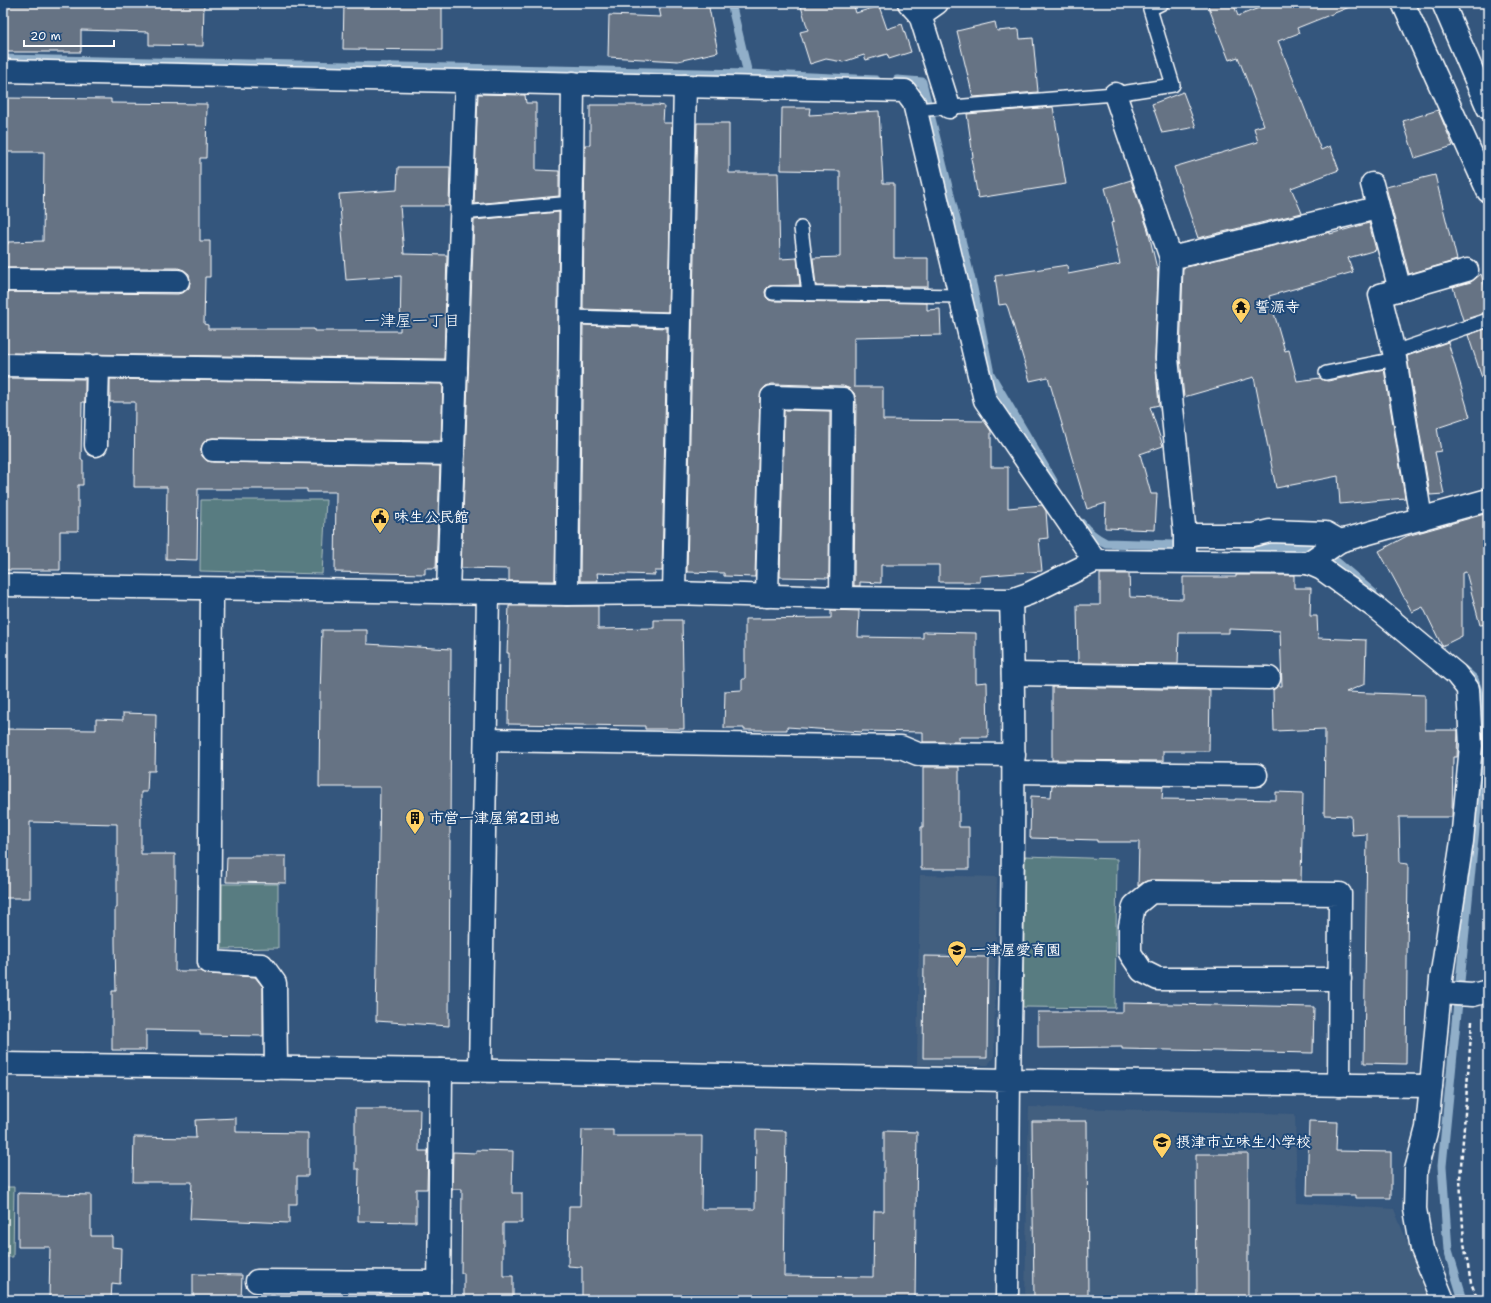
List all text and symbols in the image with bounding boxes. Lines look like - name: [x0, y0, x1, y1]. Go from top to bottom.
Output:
- scale bar: [24, 22, 114, 48]
- text: 20 m: [30, 28, 61, 44]
- temple icon: 誓源寺: [1230, 296, 1252, 324]
- place label: 誓源寺: [1255, 297, 1300, 317]
- district label: 一津屋一丁目: [364, 310, 460, 331]
- public building icon: 味生公民館: [369, 506, 391, 534]
- place label: 味生公民館: [394, 507, 469, 527]
- building icon: 市営一津屋第2団地: [404, 807, 426, 835]
- place label: 市営一津屋第2団地: [429, 808, 560, 828]
- school or university icon: 一津屋愛育園: [946, 939, 968, 967]
- place label: 一津屋愛育園: [971, 940, 1061, 960]
- school or university icon: 摂津市立味生小学校: [1151, 1131, 1173, 1159]
- place label: 摂津市立味生小学校: [1176, 1132, 1311, 1152]

